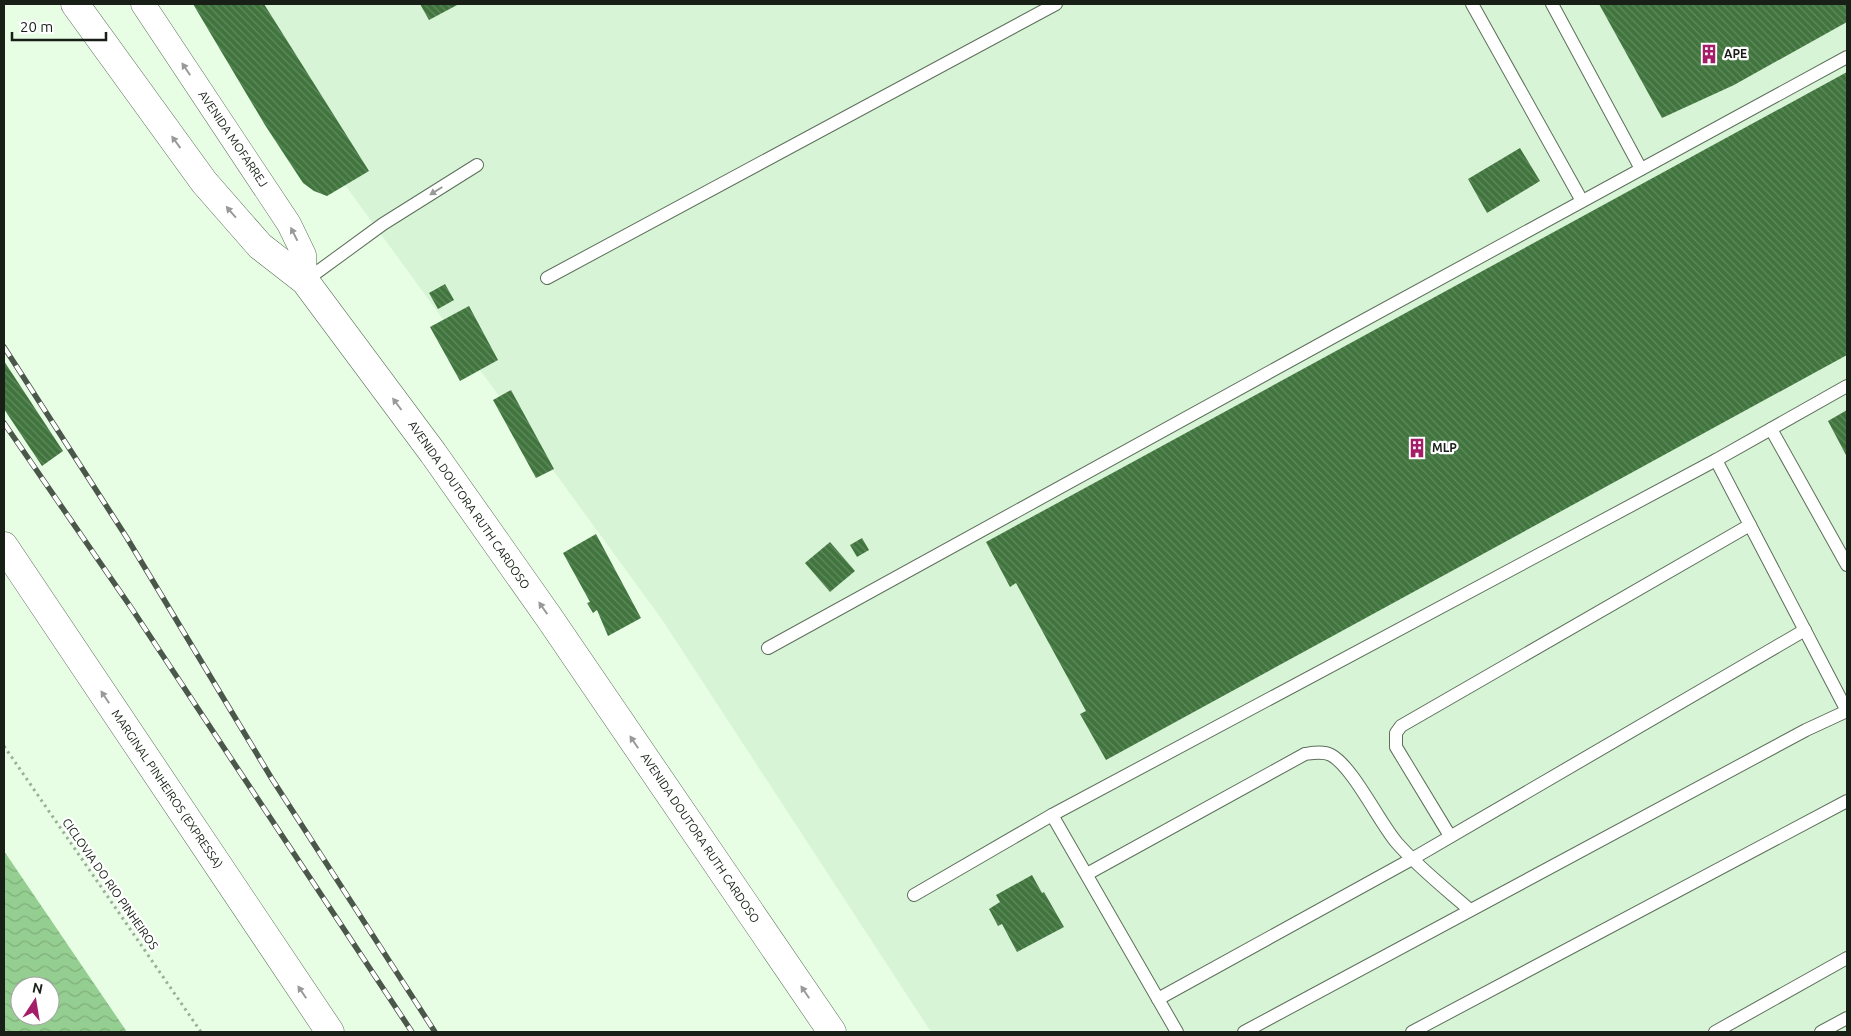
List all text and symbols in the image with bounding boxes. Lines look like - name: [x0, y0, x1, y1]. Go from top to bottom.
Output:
- scale bar: [12, 10, 106, 42]
- text: 20 m: [20, 18, 53, 35]
- building icon: APE: [1698, 43, 1720, 65]
- place label: APE: [1724, 47, 1747, 60]
- one-way arrow: [181, 62, 191, 76]
- street label: AVENIDA MOFARREJ: [196, 88, 270, 189]
- one-way arrow: [170, 136, 181, 149]
- one-way arrow: [429, 186, 442, 195]
- one-way arrow: [225, 207, 237, 219]
- one-way arrow: [290, 227, 298, 242]
- one-way arrow: [392, 398, 403, 411]
- street label: AVENIDA DOUTORA RUTH CARDOSO: [406, 418, 533, 591]
- building icon: MLP: [1406, 437, 1428, 459]
- place label: MLP: [1432, 441, 1457, 454]
- one-way arrow: [537, 602, 548, 615]
- one-way arrow: [100, 690, 110, 704]
- street label: MARGINAL PINHEIROS (EXPRESSA): [109, 707, 225, 871]
- one-way arrow: [629, 735, 639, 749]
- street label: AVENIDA DOUTORA RUTH CARDOSO: [639, 750, 762, 925]
- street label: CICLOVIA DO RIO PINHEIROS: [60, 816, 161, 952]
- north arrow: [10, 976, 60, 1026]
- text: N: [31, 979, 44, 997]
- one-way arrow: [298, 985, 307, 998]
- one-way arrow: [800, 985, 810, 999]

